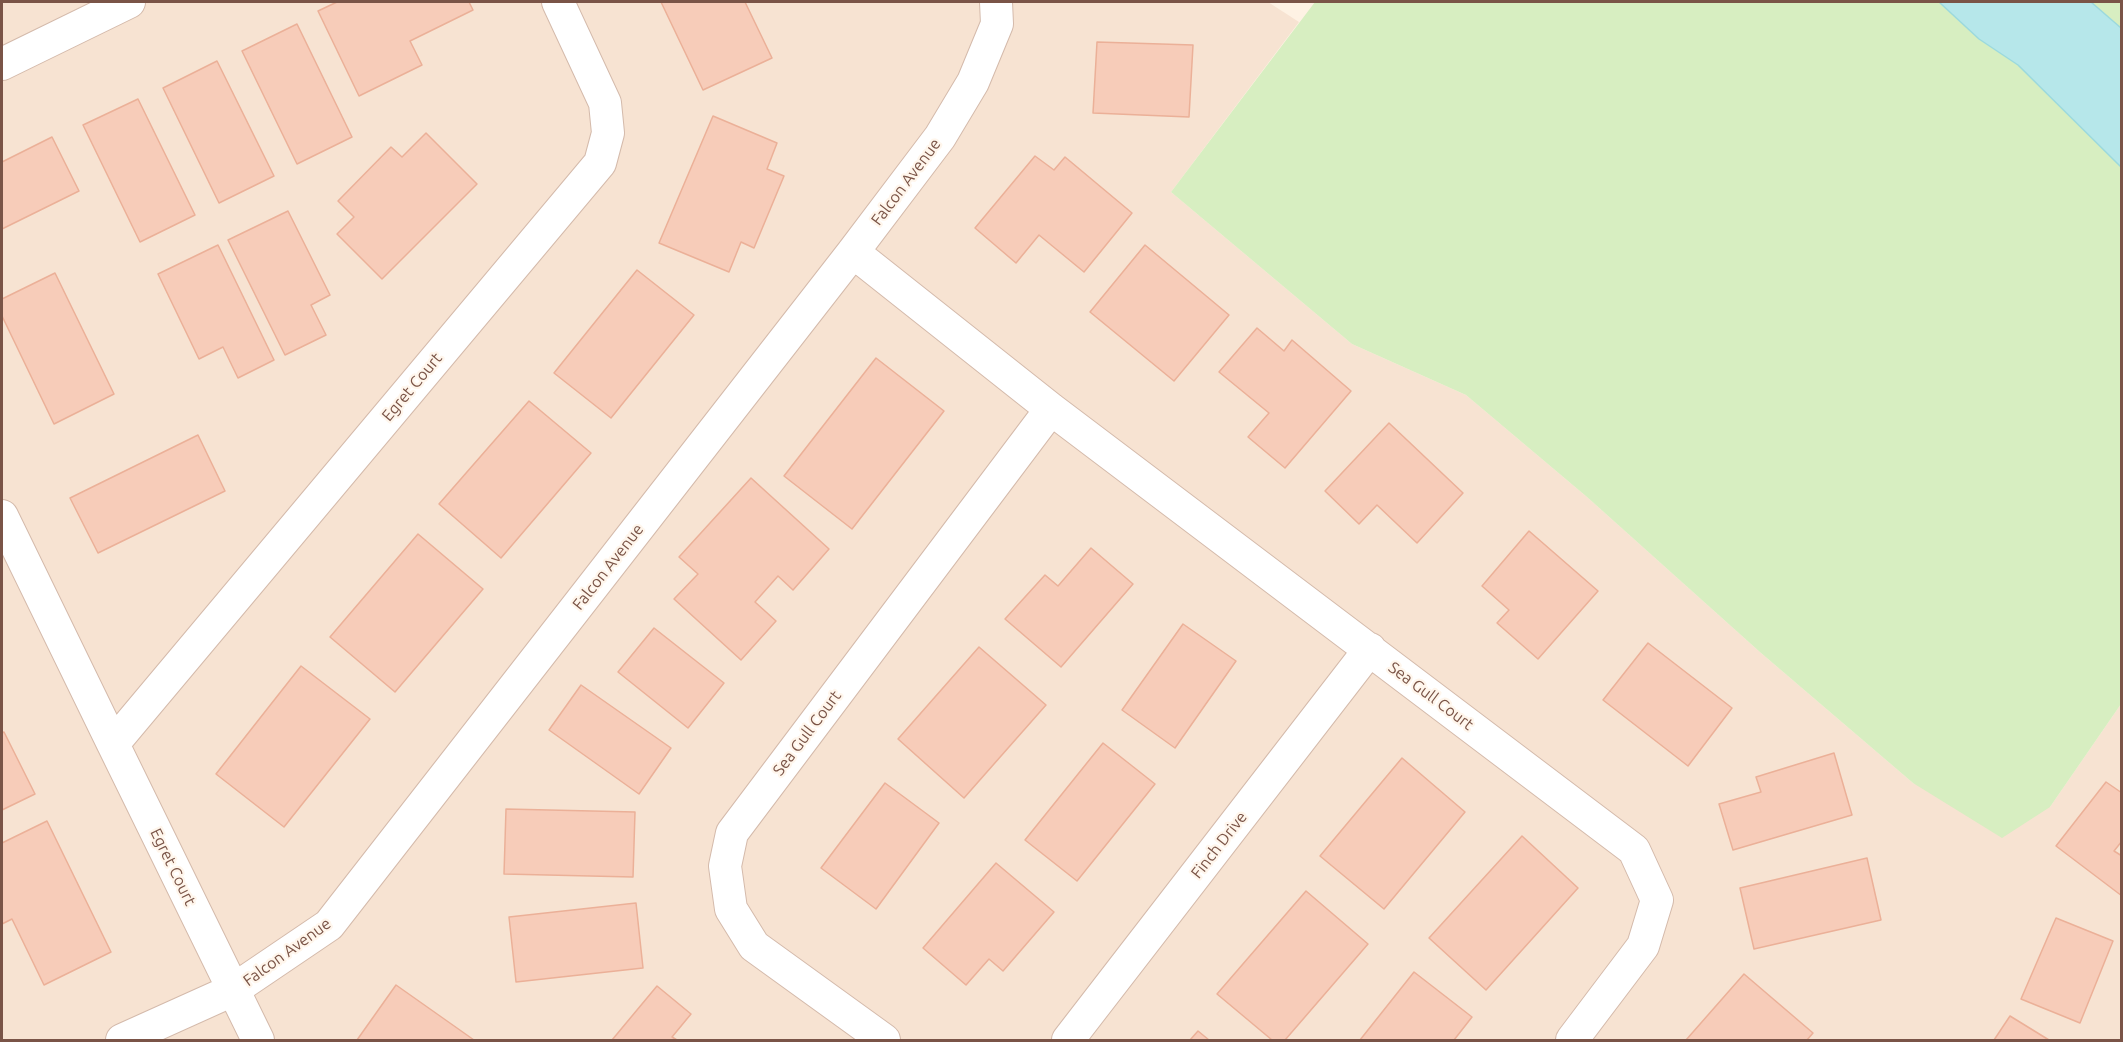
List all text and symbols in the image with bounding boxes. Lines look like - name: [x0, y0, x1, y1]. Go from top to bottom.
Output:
- street label: Falcon Avenue: [867, 135, 945, 229]
- street label: Egret Court: [378, 349, 446, 425]
- street label: Falcon Avenue: [569, 520, 647, 614]
- street label: Sea Gull Court: [1385, 658, 1477, 734]
- street label: Sea Gull Court: [769, 687, 845, 779]
- street label: Finch Drive: [1187, 808, 1251, 882]
- street label: Egret Court: [146, 825, 200, 909]
- street label: Falcon Avenue: [239, 914, 335, 990]

